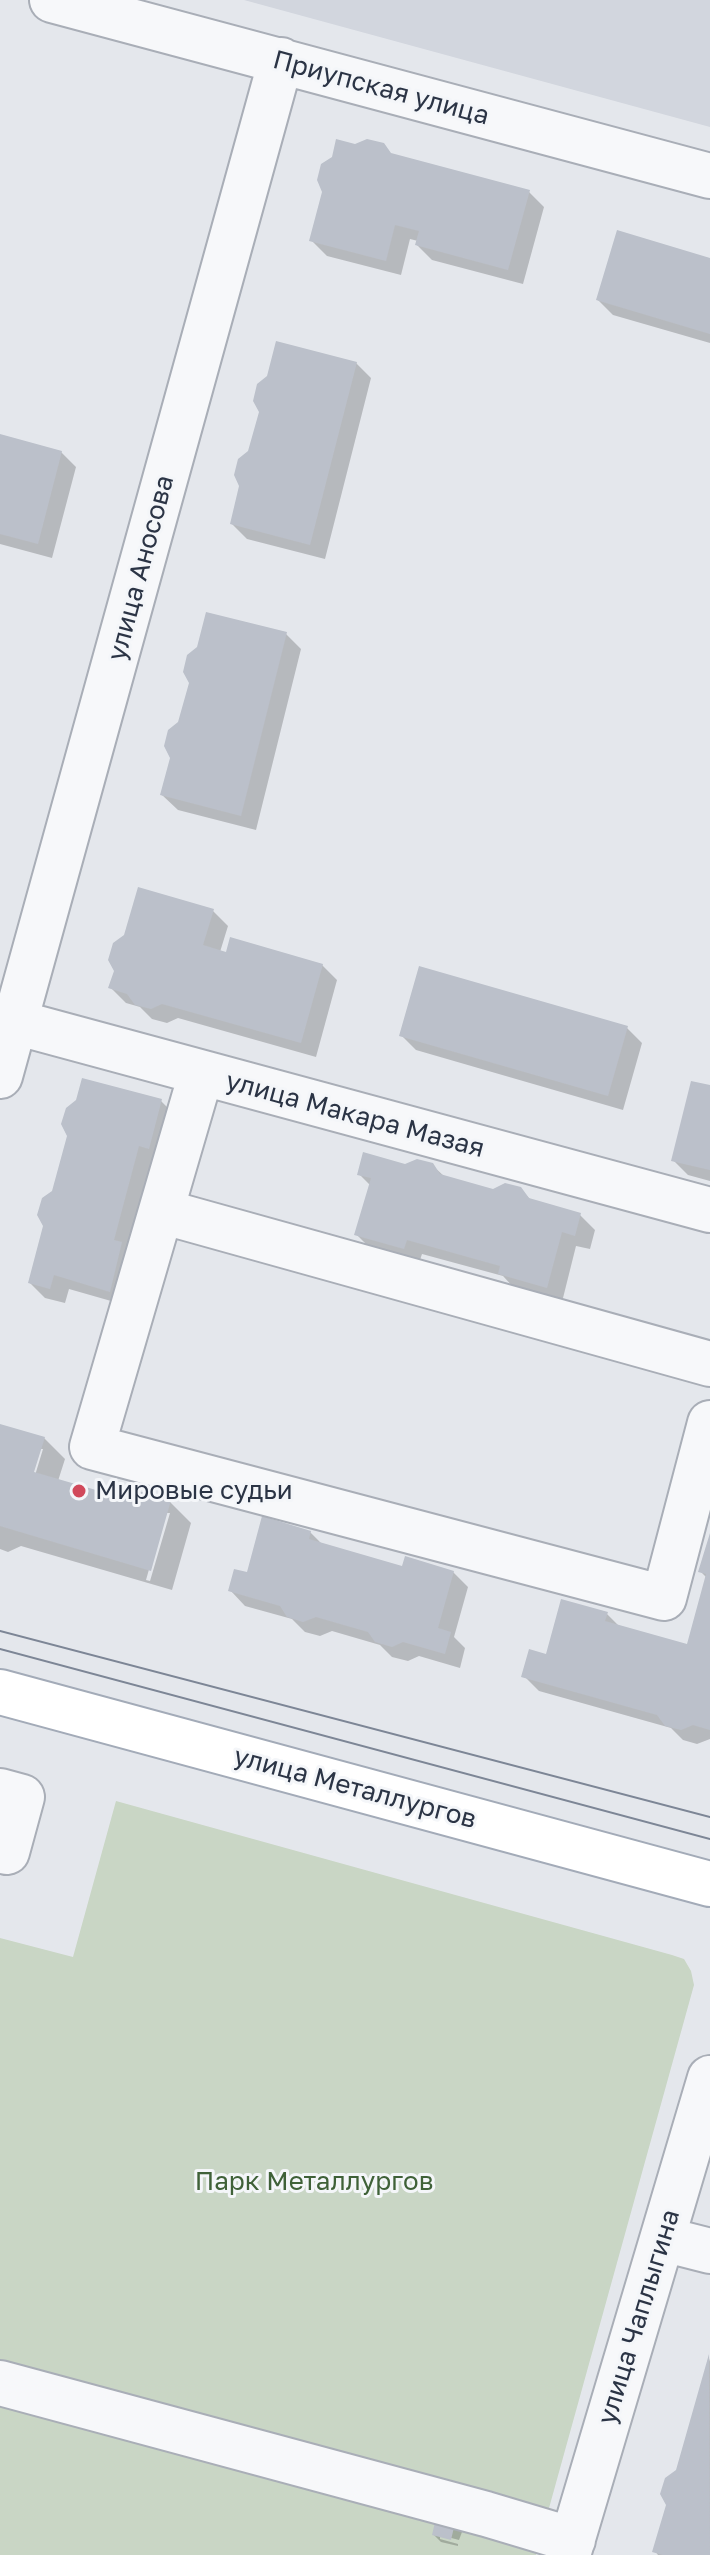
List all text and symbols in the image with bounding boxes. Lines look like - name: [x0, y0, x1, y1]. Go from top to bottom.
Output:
- street label: Приупская улица: [269, 44, 493, 132]
- street label: улица Аносова: [101, 472, 181, 664]
- street label: улица Макара Мазая: [222, 1065, 488, 1165]
- place label: Мировые судьи: [95, 1475, 293, 1507]
- marker: Мировые судьи: [70, 1482, 88, 1500]
- street label: улица Металлургов: [230, 1741, 480, 1835]
- park label: Парк Металлургов: [195, 2166, 433, 2198]
- street label: улица Чаплыгина: [591, 2206, 687, 2428]

